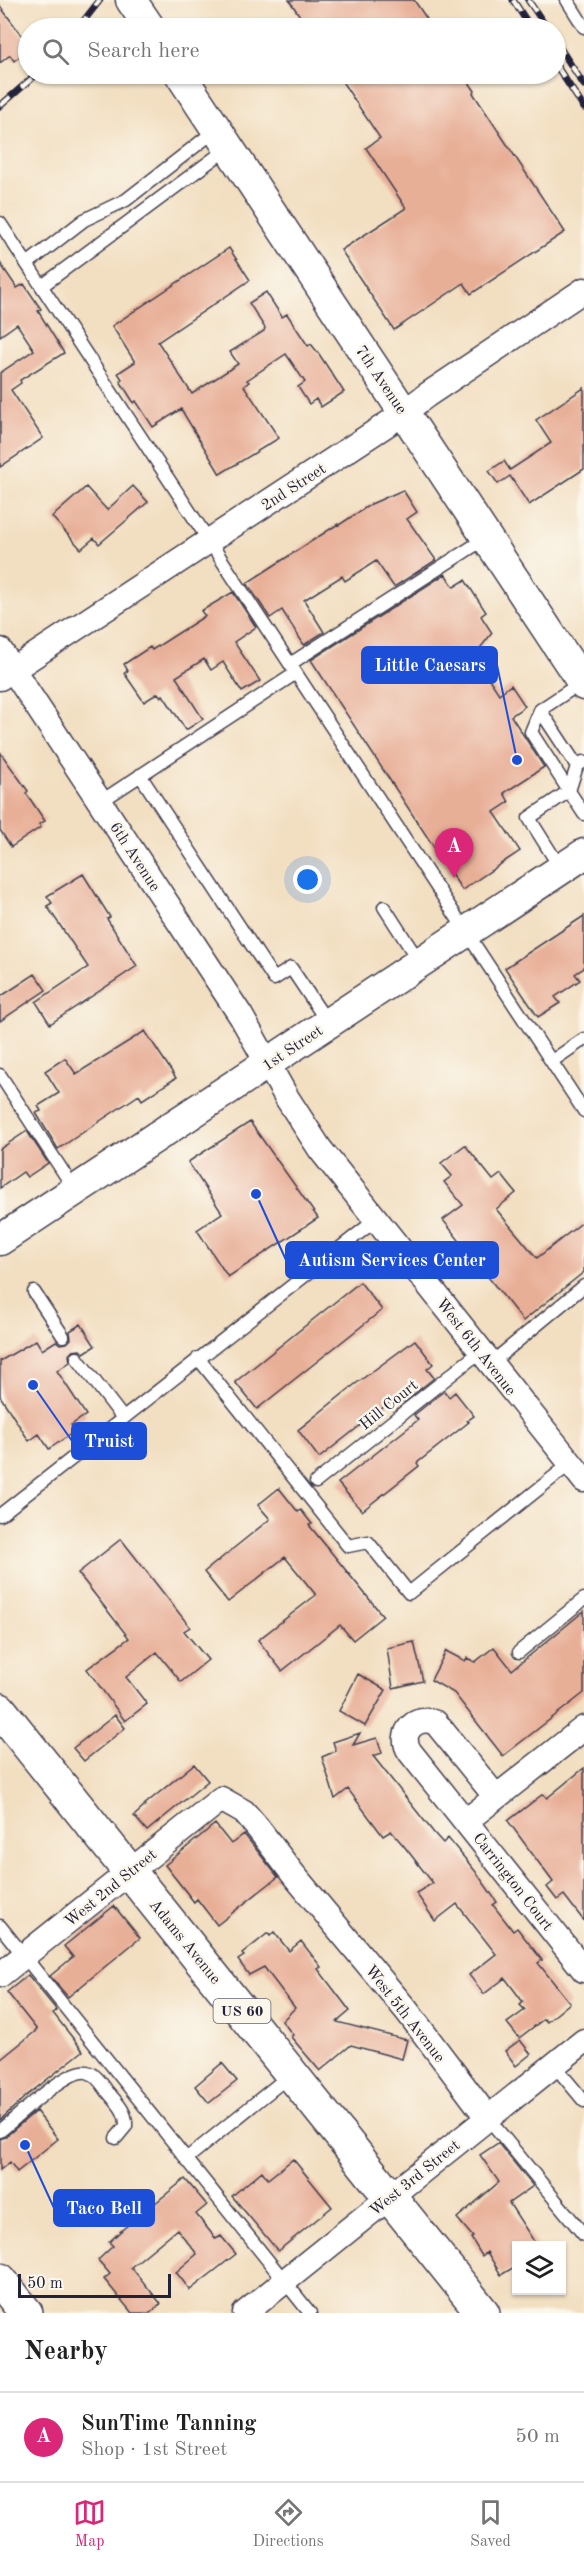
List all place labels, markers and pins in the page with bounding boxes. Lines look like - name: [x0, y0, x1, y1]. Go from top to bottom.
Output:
- callout: Little Caesars: [362, 647, 497, 683]
- pin: A: [434, 828, 474, 878]
- callout: Autism Services Center: [286, 1242, 498, 1278]
- callout: Truist: [72, 1423, 146, 1459]
- callout: Taco Bell: [54, 2190, 154, 2226]

